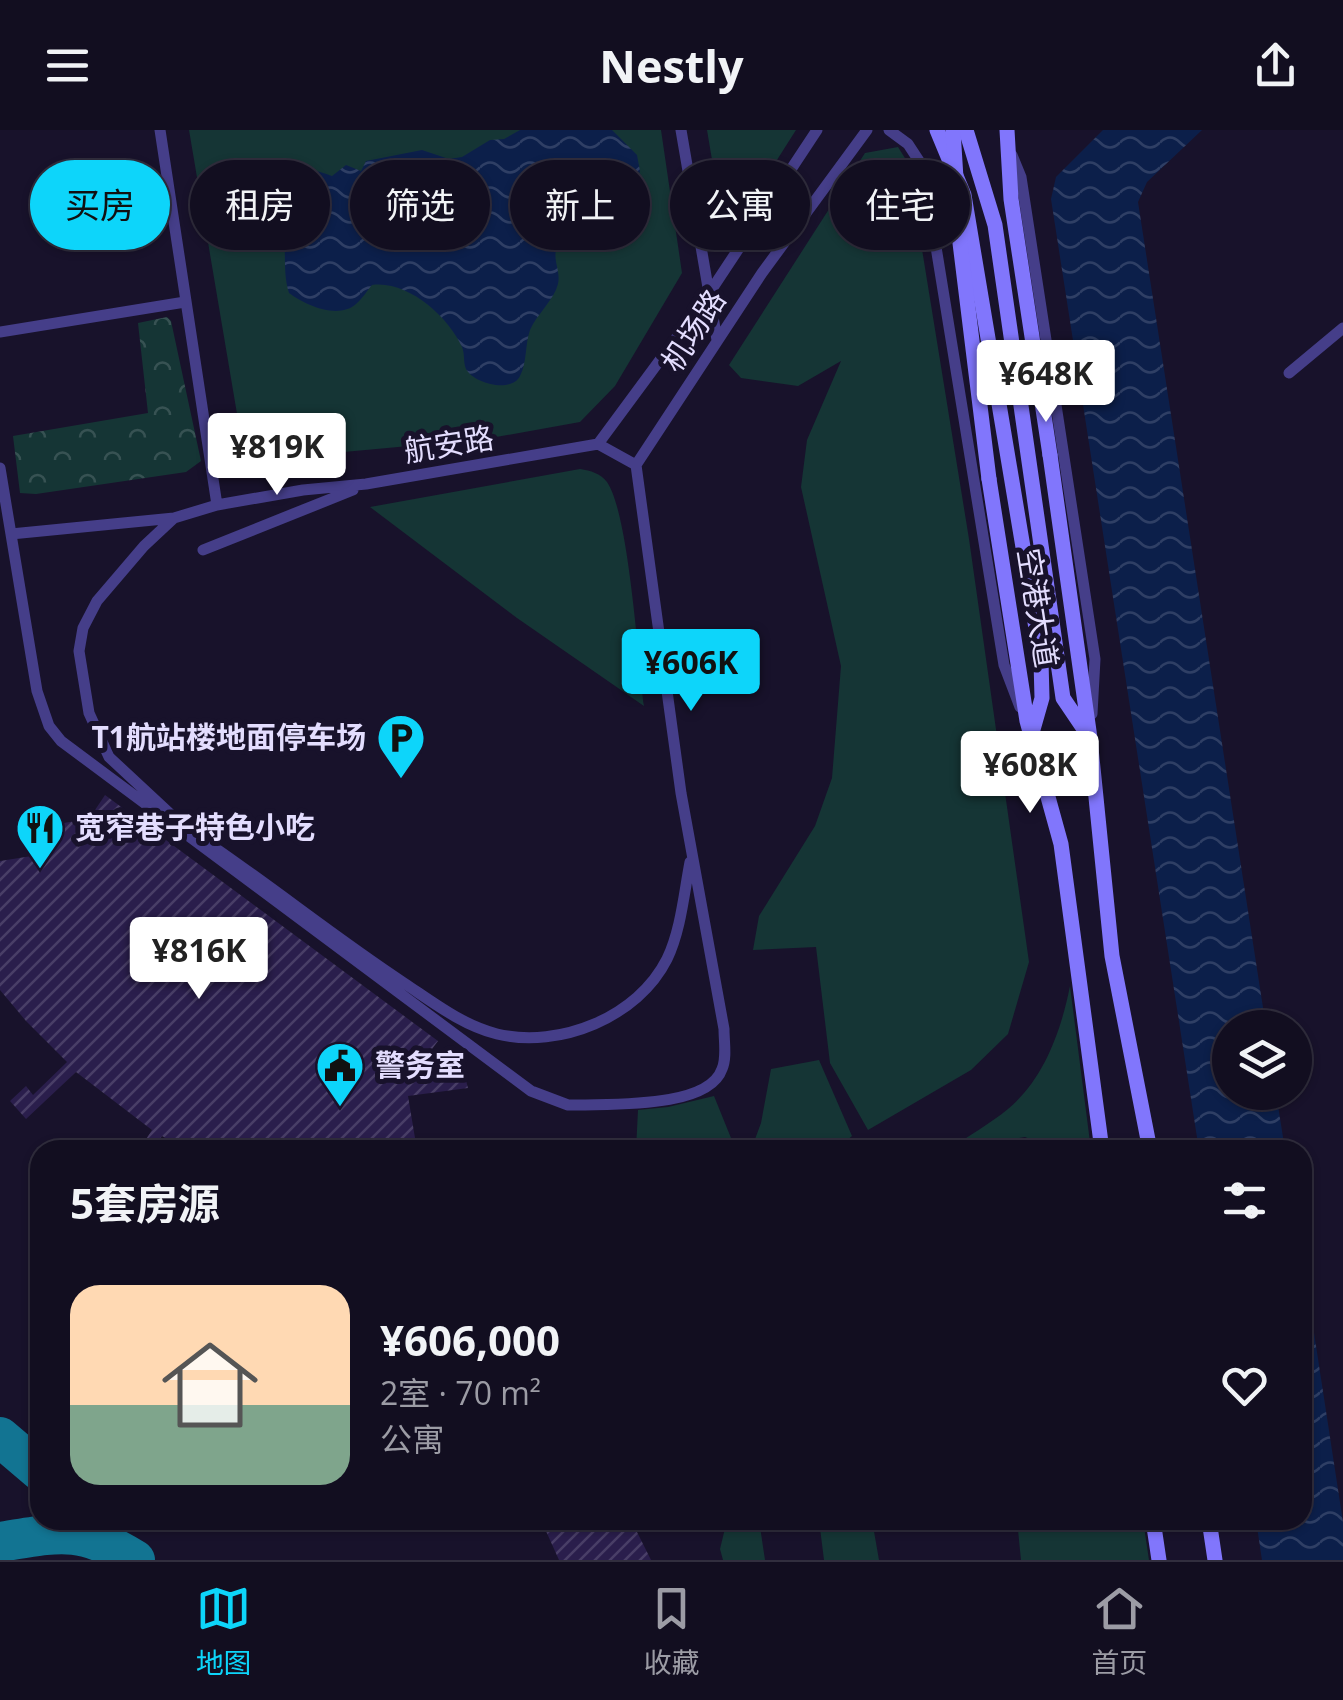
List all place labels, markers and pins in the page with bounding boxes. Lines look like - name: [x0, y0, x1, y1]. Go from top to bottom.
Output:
- pin: ¥648K: [976, 340, 1116, 425]
- pin: ¥819K: [207, 413, 347, 498]
- pin: ¥606K: [621, 629, 761, 714]
- parking icon: T1航站楼地面停车场: [375, 712, 427, 780]
- place label: T1航站楼地面停车场: [91, 716, 366, 757]
- pin: ¥608K: [960, 731, 1100, 816]
- restaurant icon: 宽窄巷子特色小吃: [14, 802, 66, 870]
- place label: 宽窄巷子特色小吃: [75, 806, 315, 847]
- pin: ¥816K: [129, 917, 269, 1002]
- public building icon: 警务室: [314, 1040, 366, 1108]
- place label: 警务室: [375, 1044, 465, 1085]

